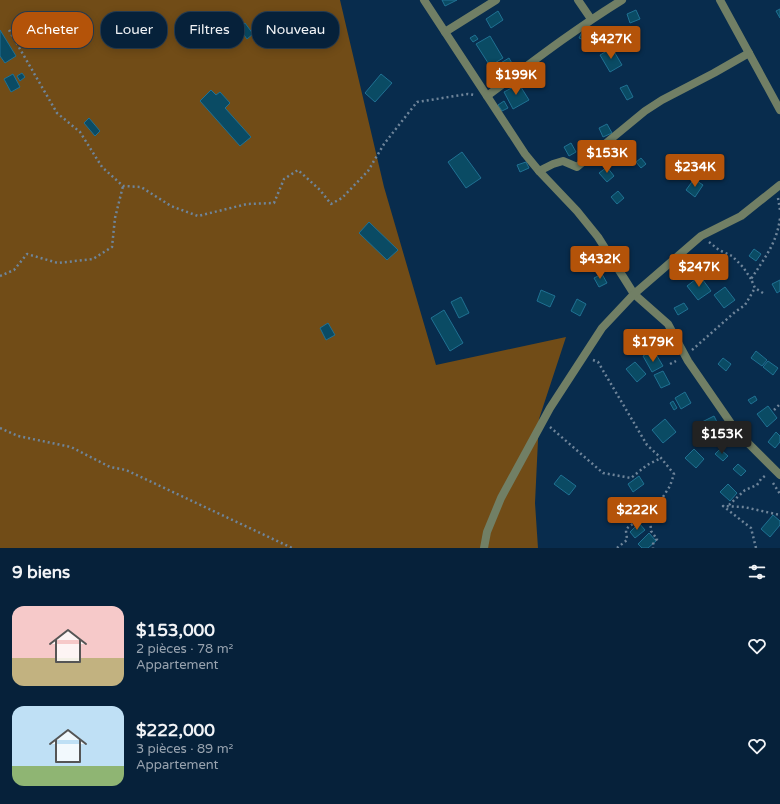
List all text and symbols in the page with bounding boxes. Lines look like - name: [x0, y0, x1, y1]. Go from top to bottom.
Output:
- chip: Acheter: [12, 12, 93, 48]
- chip: Louer: [101, 12, 167, 48]
- chip: Filtres: [175, 12, 244, 48]
- chip: Nouveau: [252, 12, 339, 48]
- pin: $427K: [583, 26, 639, 60]
- text: $427K: [590, 31, 632, 47]
- pin: $199K: [488, 62, 544, 96]
- text: $199K: [495, 67, 537, 83]
- pin: $153K: [579, 140, 635, 174]
- text: $153K: [586, 145, 628, 161]
- pin: $234K: [667, 154, 723, 188]
- text: $234K: [674, 159, 716, 175]
- pin: $432K: [572, 246, 628, 280]
- text: $432K: [579, 251, 621, 267]
- pin: $247K: [671, 254, 727, 288]
- text: $247K: [678, 259, 720, 275]
- pin: $179K: [625, 329, 681, 363]
- text: $179K: [632, 334, 674, 350]
- pin: $153K: [694, 421, 750, 455]
- text: $153K: [701, 426, 743, 442]
- pin: $222K: [609, 497, 665, 531]
- text: $222K: [616, 502, 658, 518]
- icon: filters: [746, 561, 768, 583]
- text: 9 biens: [12, 562, 70, 583]
- text: $153,000: [136, 620, 215, 641]
- icon: home: [44, 622, 92, 670]
- icon: heart: [746, 635, 768, 657]
- text: 2 pièces · 78 m²: [136, 641, 233, 657]
- text: Appartement: [136, 657, 219, 673]
- text: $222,000: [136, 720, 215, 741]
- icon: home: [44, 722, 92, 770]
- icon: heart: [746, 735, 768, 757]
- text: 3 pièces · 89 m²: [136, 741, 233, 757]
- text: Appartement: [136, 757, 219, 773]

